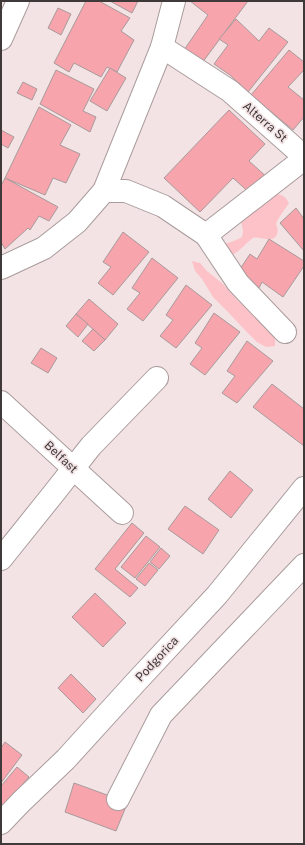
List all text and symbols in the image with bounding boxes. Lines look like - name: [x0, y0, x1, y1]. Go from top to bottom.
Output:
- street label: Alterra St: [240, 99, 290, 145]
- street label: Belfast: [42, 438, 81, 476]
- street label: Podgorica: [133, 634, 181, 684]

